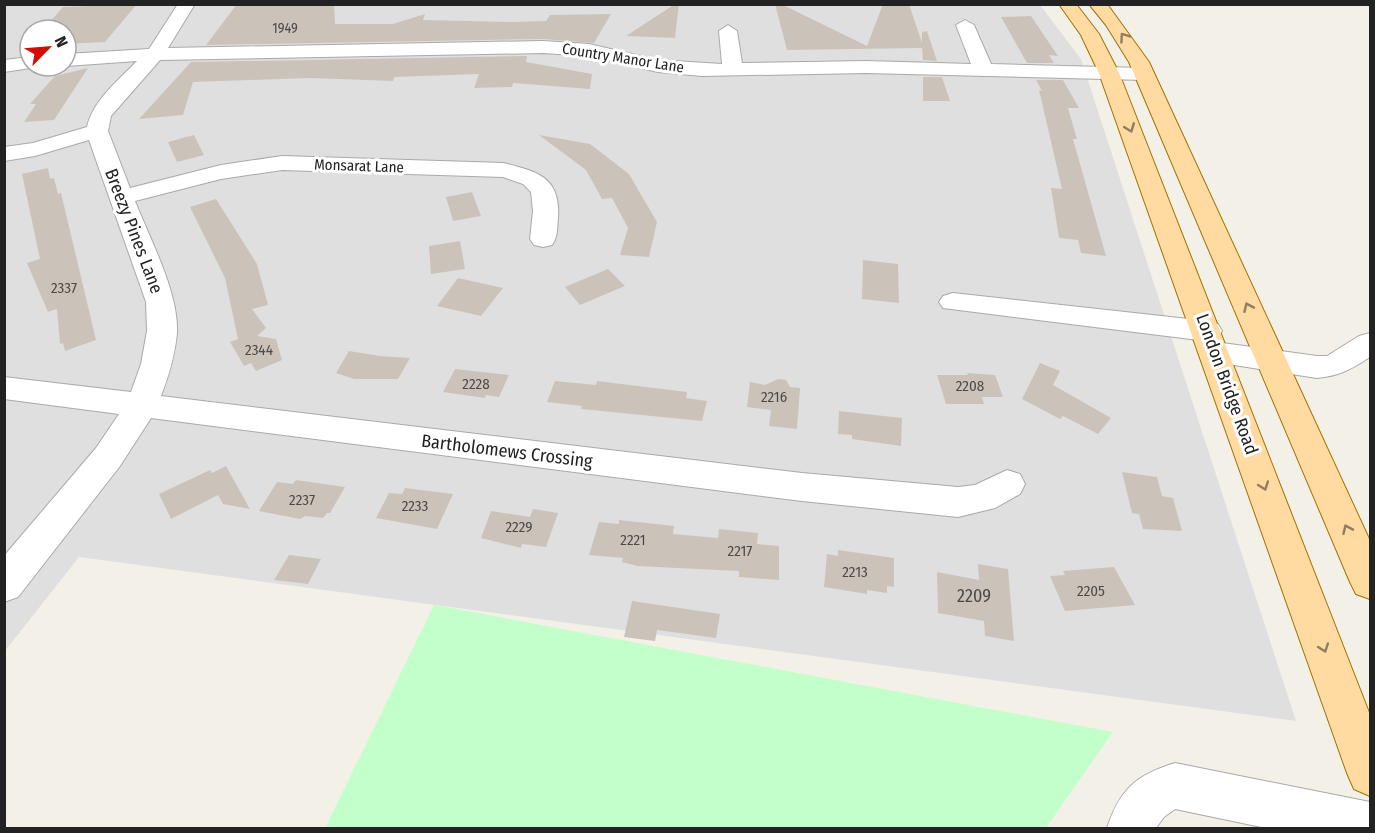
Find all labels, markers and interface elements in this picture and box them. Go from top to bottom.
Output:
north arrow [18,18,78,78]
house number: 1949 [272,20,298,37]
one-way arrow [1120,32,1131,43]
text: N [51,34,72,50]
street label: Country Manor Lane [561,39,685,77]
one-way arrow [1123,122,1136,132]
street label: Monsarat Lane [314,155,404,177]
street label: Breezy Pines Lane [100,165,168,297]
house number: 2337 [51,279,77,297]
one-way arrow [1243,302,1255,313]
street label: London Bridge Road [1191,311,1263,457]
house number: 2344 [245,341,273,359]
house number: 2228 [462,375,490,393]
house number: 2208 [956,377,984,395]
house number: 2216 [761,388,787,406]
street label: Bartholomews Crossing [420,430,594,472]
one-way arrow [1257,480,1270,491]
house number: 2237 [289,491,315,509]
house number: 2233 [402,497,429,515]
house number: 2229 [505,518,533,536]
one-way arrow [1342,524,1354,535]
house number: 2221 [620,531,646,549]
house number: 2217 [728,542,752,560]
house number: 2213 [842,563,868,581]
house number: 2205 [1077,582,1105,600]
house number: 2209 [957,585,991,607]
one-way arrow [1317,642,1330,653]

